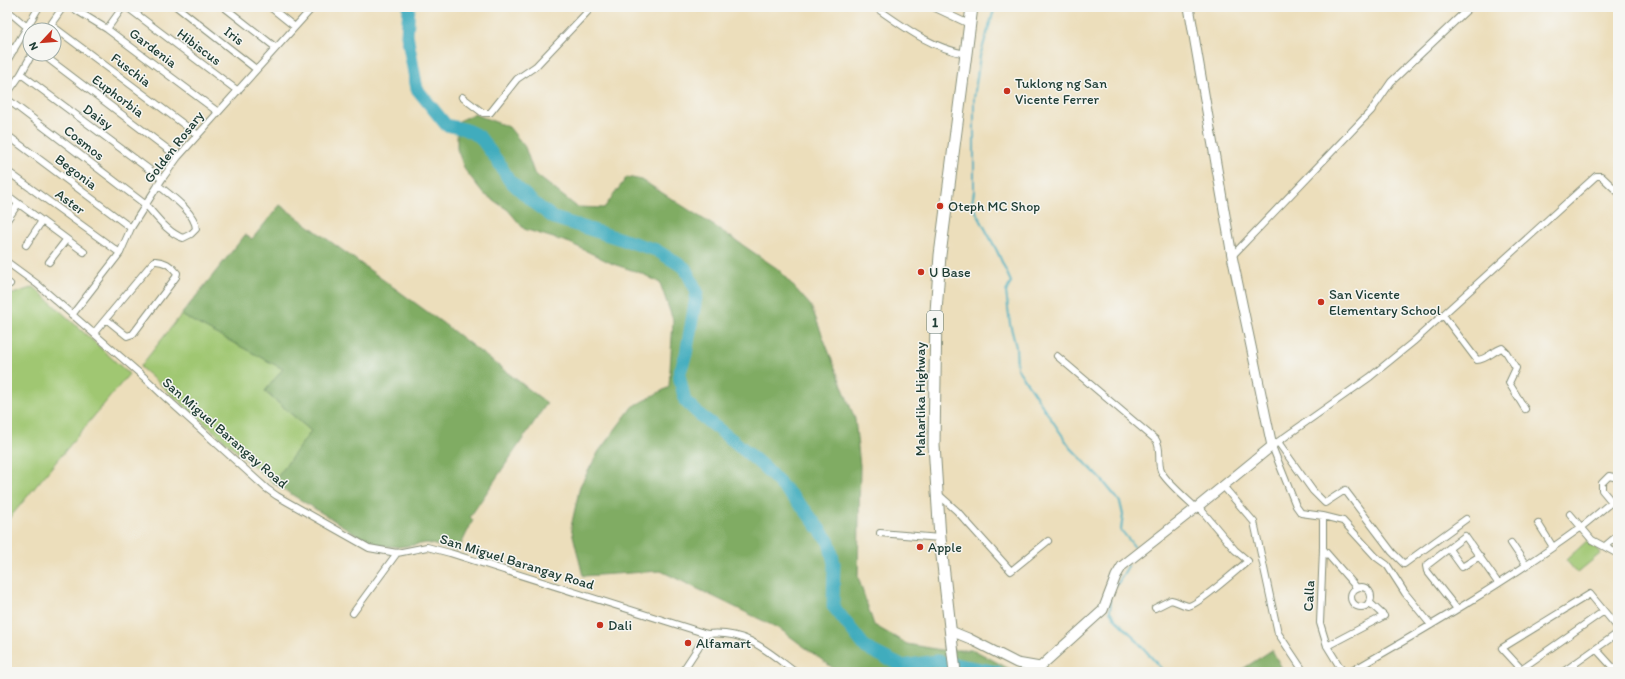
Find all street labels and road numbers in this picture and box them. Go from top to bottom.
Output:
street label: Iris [221,23,247,49]
street label: Gardenia [126,25,181,72]
street label: Hibiscus [174,25,224,69]
street label: Fuschia [108,49,155,91]
street label: Euphorbia [89,71,148,121]
street label: Daisy [80,100,117,134]
street label: Golden Rosary [141,107,208,187]
street label: Cosmos [60,122,108,164]
street label: Begonia [52,151,101,194]
street label: Aster [52,186,89,219]
road number: 1 [927,311,943,333]
street label: Maharlika Highway [912,341,929,456]
street label: San Miguel Barangay Road [159,374,291,492]
street label: San Miguel Barangay Road [438,530,597,594]
street label: Calla [1300,580,1318,612]

